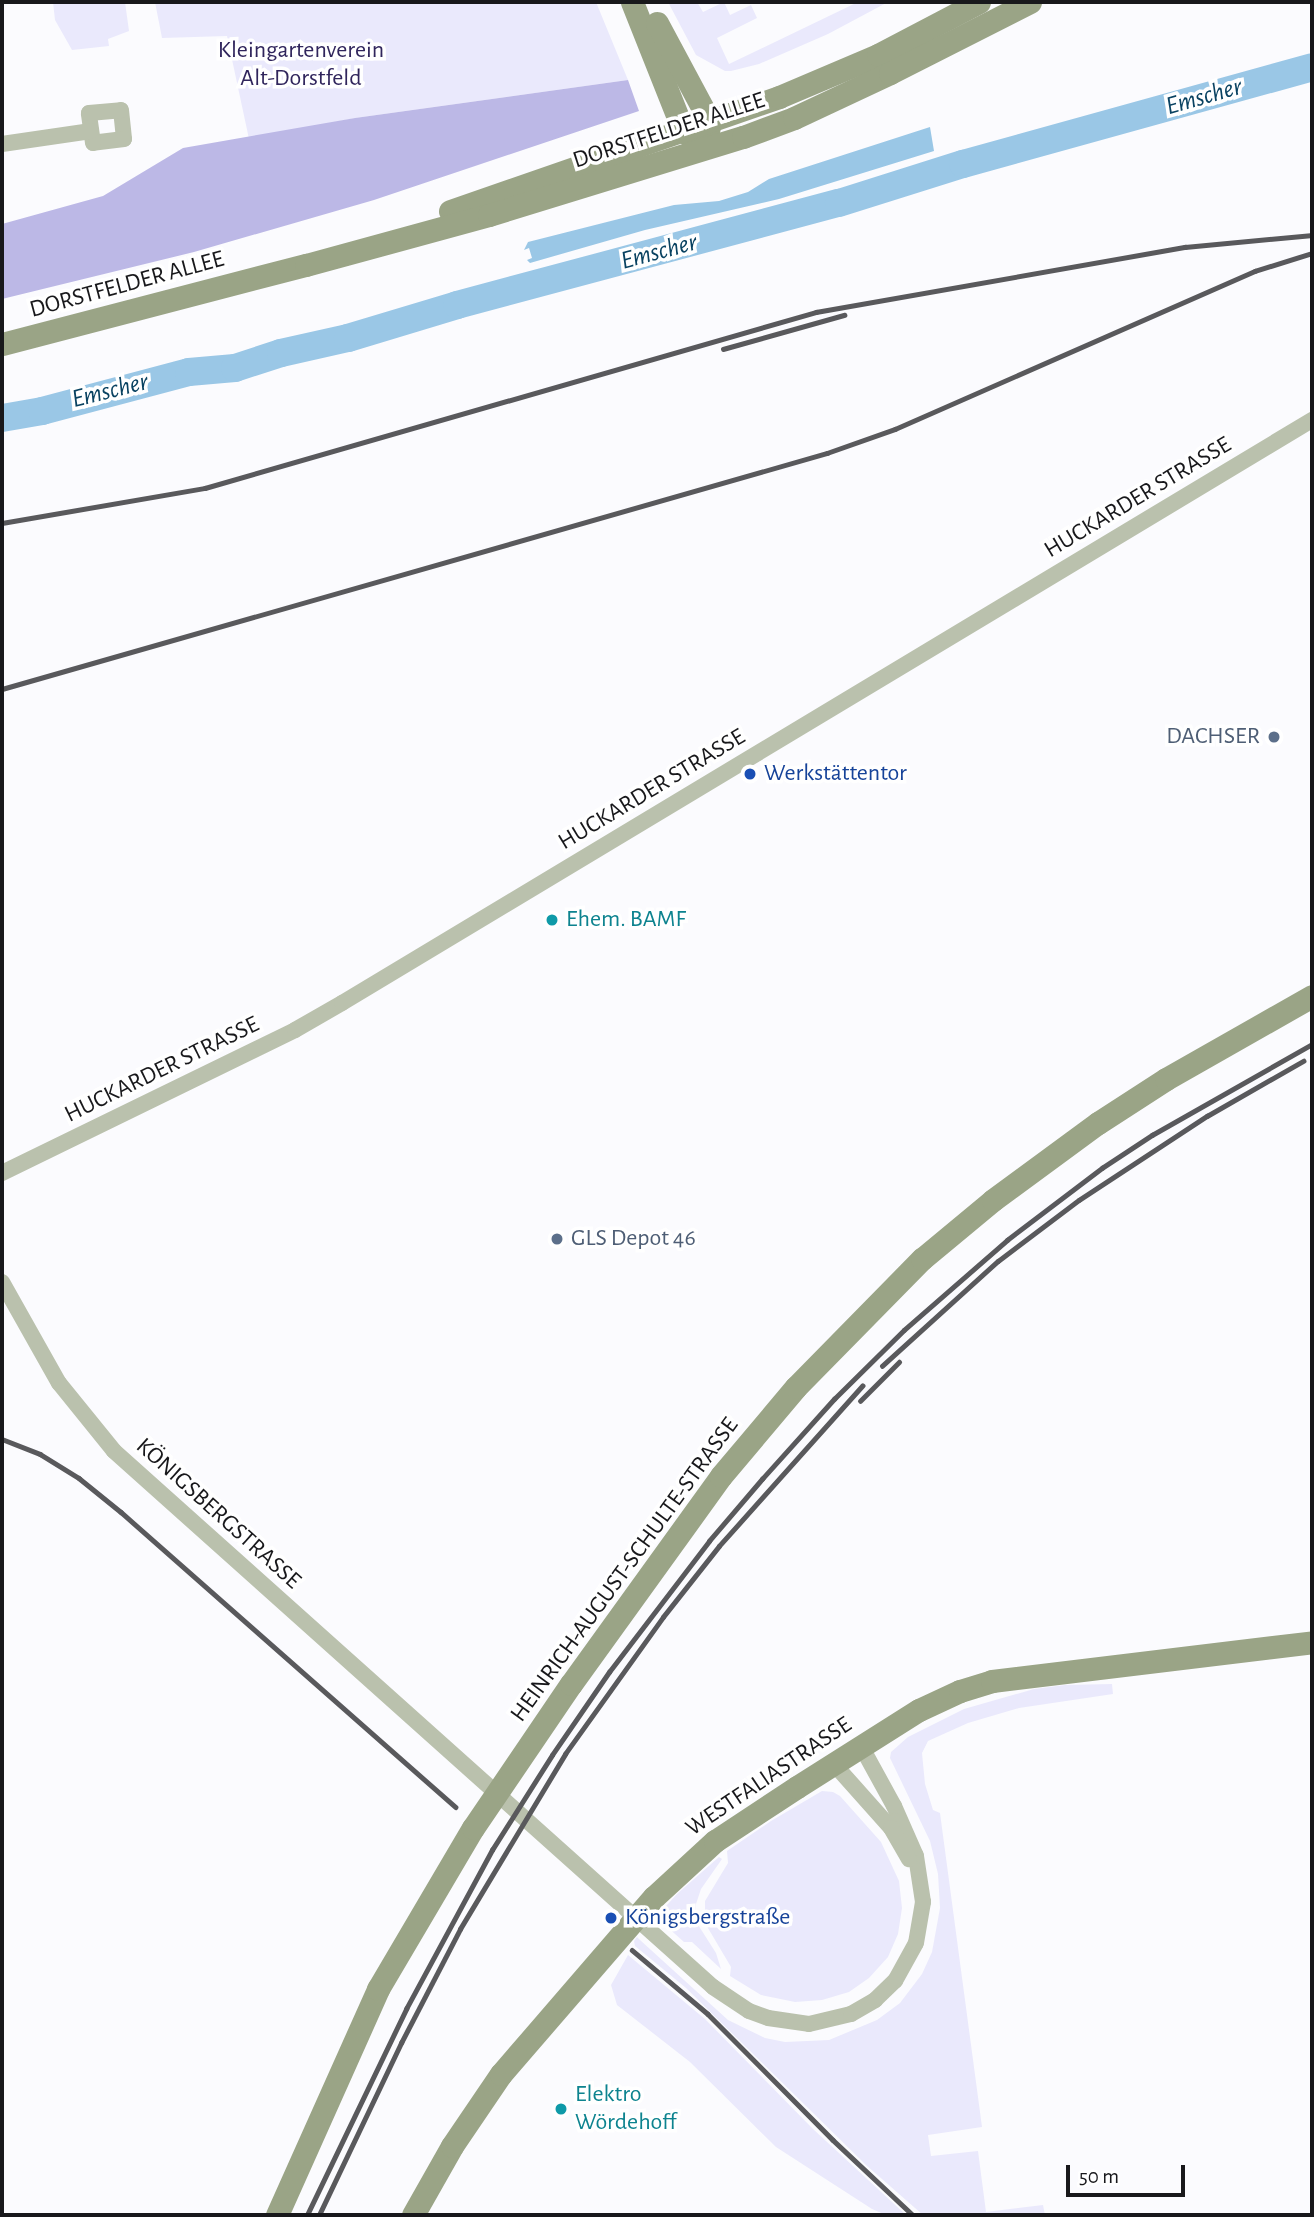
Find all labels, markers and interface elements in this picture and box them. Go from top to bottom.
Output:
park label: Kleingartenverein Alt-Dorstfeld [218,37,384,93]
water label: Emscher [1162,71,1246,123]
street label: DORSTFELDER ALLEE [569,86,769,176]
water label: Emscher [617,227,701,277]
street label: DORSTFELDER ALLEE [27,245,227,325]
water label: Emscher [68,366,152,416]
street label: HUCKARDER STRASSE [1039,431,1237,565]
street label: HUCKARDER STRASSE [553,723,751,857]
place label: DACHSER [1166,723,1260,751]
marker: DACHSER [1266,729,1282,745]
place label: Werkstättentor [764,760,907,788]
marker: Werkstättentor [742,766,758,782]
place label: Ehem. BAMF [566,906,686,934]
marker: Ehem. BAMF [544,912,560,928]
street label: HUCKARDER STRASSE [60,1010,264,1130]
place label: GLS Depot 46 [571,1225,696,1253]
marker: GLS Depot 46 [549,1231,565,1247]
street label: HEINRICH-AUGUST-SCHULTE-STRASSE [505,1412,745,1728]
street label: KÖNIGSBERGSTRASSE [130,1432,306,1596]
street label: WESTFALIASTRASSE [681,1711,857,1843]
place label: Königsbergstraße [625,1904,790,1932]
marker: Königsbergstraße [603,1910,619,1926]
place label: Elektro Wördehoff [575,2081,676,2137]
marker: Elektro Wördehoff [553,2101,569,2117]
scale bar [1069,2150,1188,2194]
text: 50 m [1079,2166,1119,2187]

